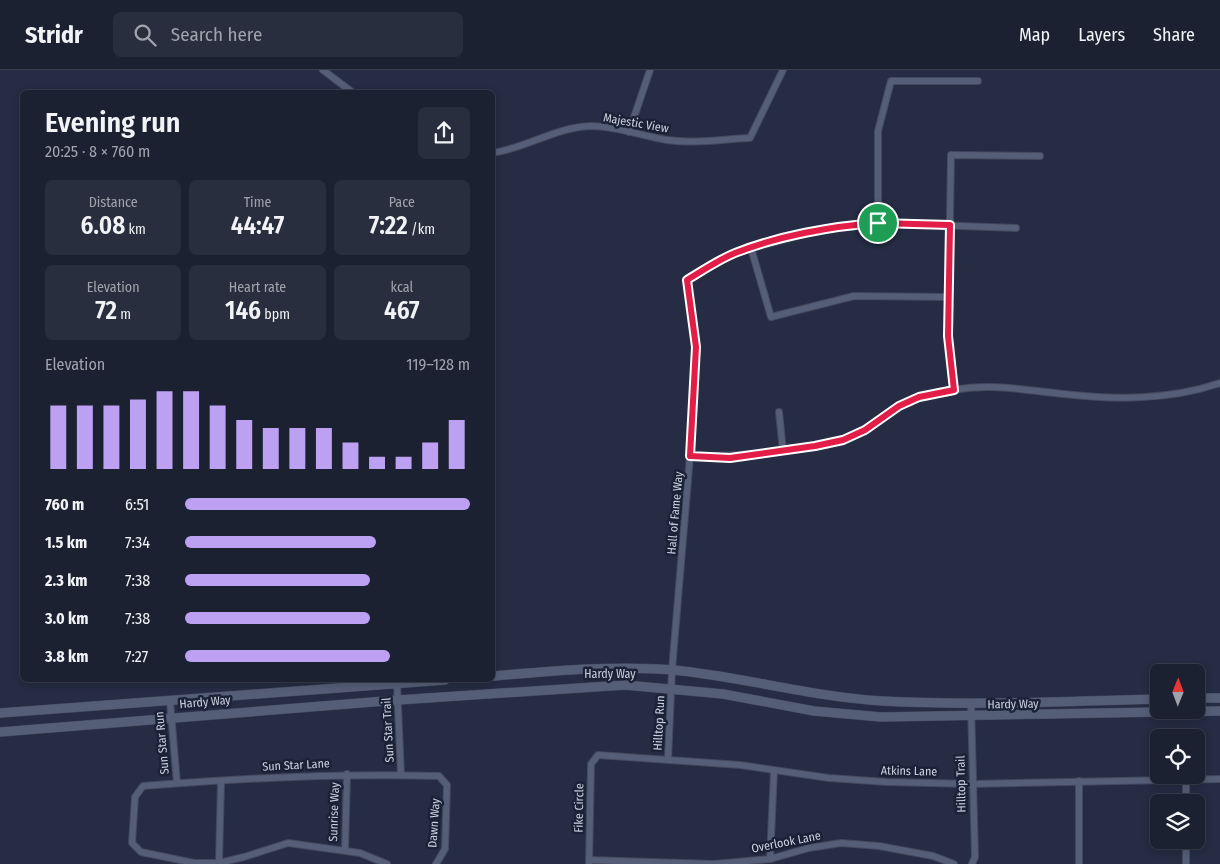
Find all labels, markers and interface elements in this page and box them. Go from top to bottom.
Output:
search box [113,12,463,57]
text: Stridr [25,21,83,49]
icon: search [131,21,159,49]
text: Search here [171,23,262,46]
text: Map [1019,24,1050,46]
text: Layers [1078,24,1125,46]
text: Share [1153,24,1195,46]
text: Evening run [45,106,180,139]
button: share [418,107,470,159]
street label: Majestic View [602,110,670,136]
text: 20:25 · 8 × 760 m [45,142,150,161]
text: Distance [89,194,138,211]
text: Time [244,194,271,211]
text: Pace [389,194,415,211]
pin [857,202,899,244]
icon: arrive [864,209,892,237]
text: 6.08 [80,211,125,241]
text: 44:47 [231,211,284,241]
text: 7:22 [369,211,408,241]
text: km [125,221,146,238]
text: /km [408,221,435,238]
text: Elevation [87,279,140,296]
text: Heart rate [229,279,286,296]
text: kcal [390,279,413,296]
text: 72 [95,296,117,326]
text: 146 [225,296,261,326]
text: 467 [384,296,420,326]
text: m [117,306,131,323]
text: bpm [261,306,290,323]
text: Elevation [45,355,105,374]
text: 119–128 m [406,355,470,374]
street label: Hall of Fame Way [664,470,686,555]
text: 760 m [45,495,84,514]
text: 6:51 [125,495,149,514]
text: 1.5 km [45,533,87,552]
text: 7:34 [125,533,150,552]
text: 2.3 km [45,571,88,590]
text: 7:38 [125,571,150,590]
text: 3.0 km [45,609,88,628]
text: 7:38 [125,609,150,628]
text: 3.8 km [45,647,88,666]
text: 7:27 [125,647,148,666]
north arrow [1150,664,1205,719]
map controls [1150,664,1205,849]
street label: Hardy Way [584,667,636,681]
street label: Hardy Way [179,693,232,711]
street label: Hilltop Run [651,695,667,751]
street label: Sun Star Trail [379,697,397,763]
street label: Hardy Way [987,697,1039,711]
street label: Sun Star Run [152,711,172,775]
button: locate [1150,729,1205,784]
street label: Hilltop Trail [954,755,968,813]
street label: Sun Star Lane [262,756,330,774]
street label: Atkins Lane [881,764,937,778]
street label: Sunrise Way [326,781,342,842]
street label: Fike Circle [572,783,586,833]
button: layers [1150,794,1205,849]
street label: Dawn Way [425,797,443,848]
street label: Overlook Lane [750,828,822,856]

